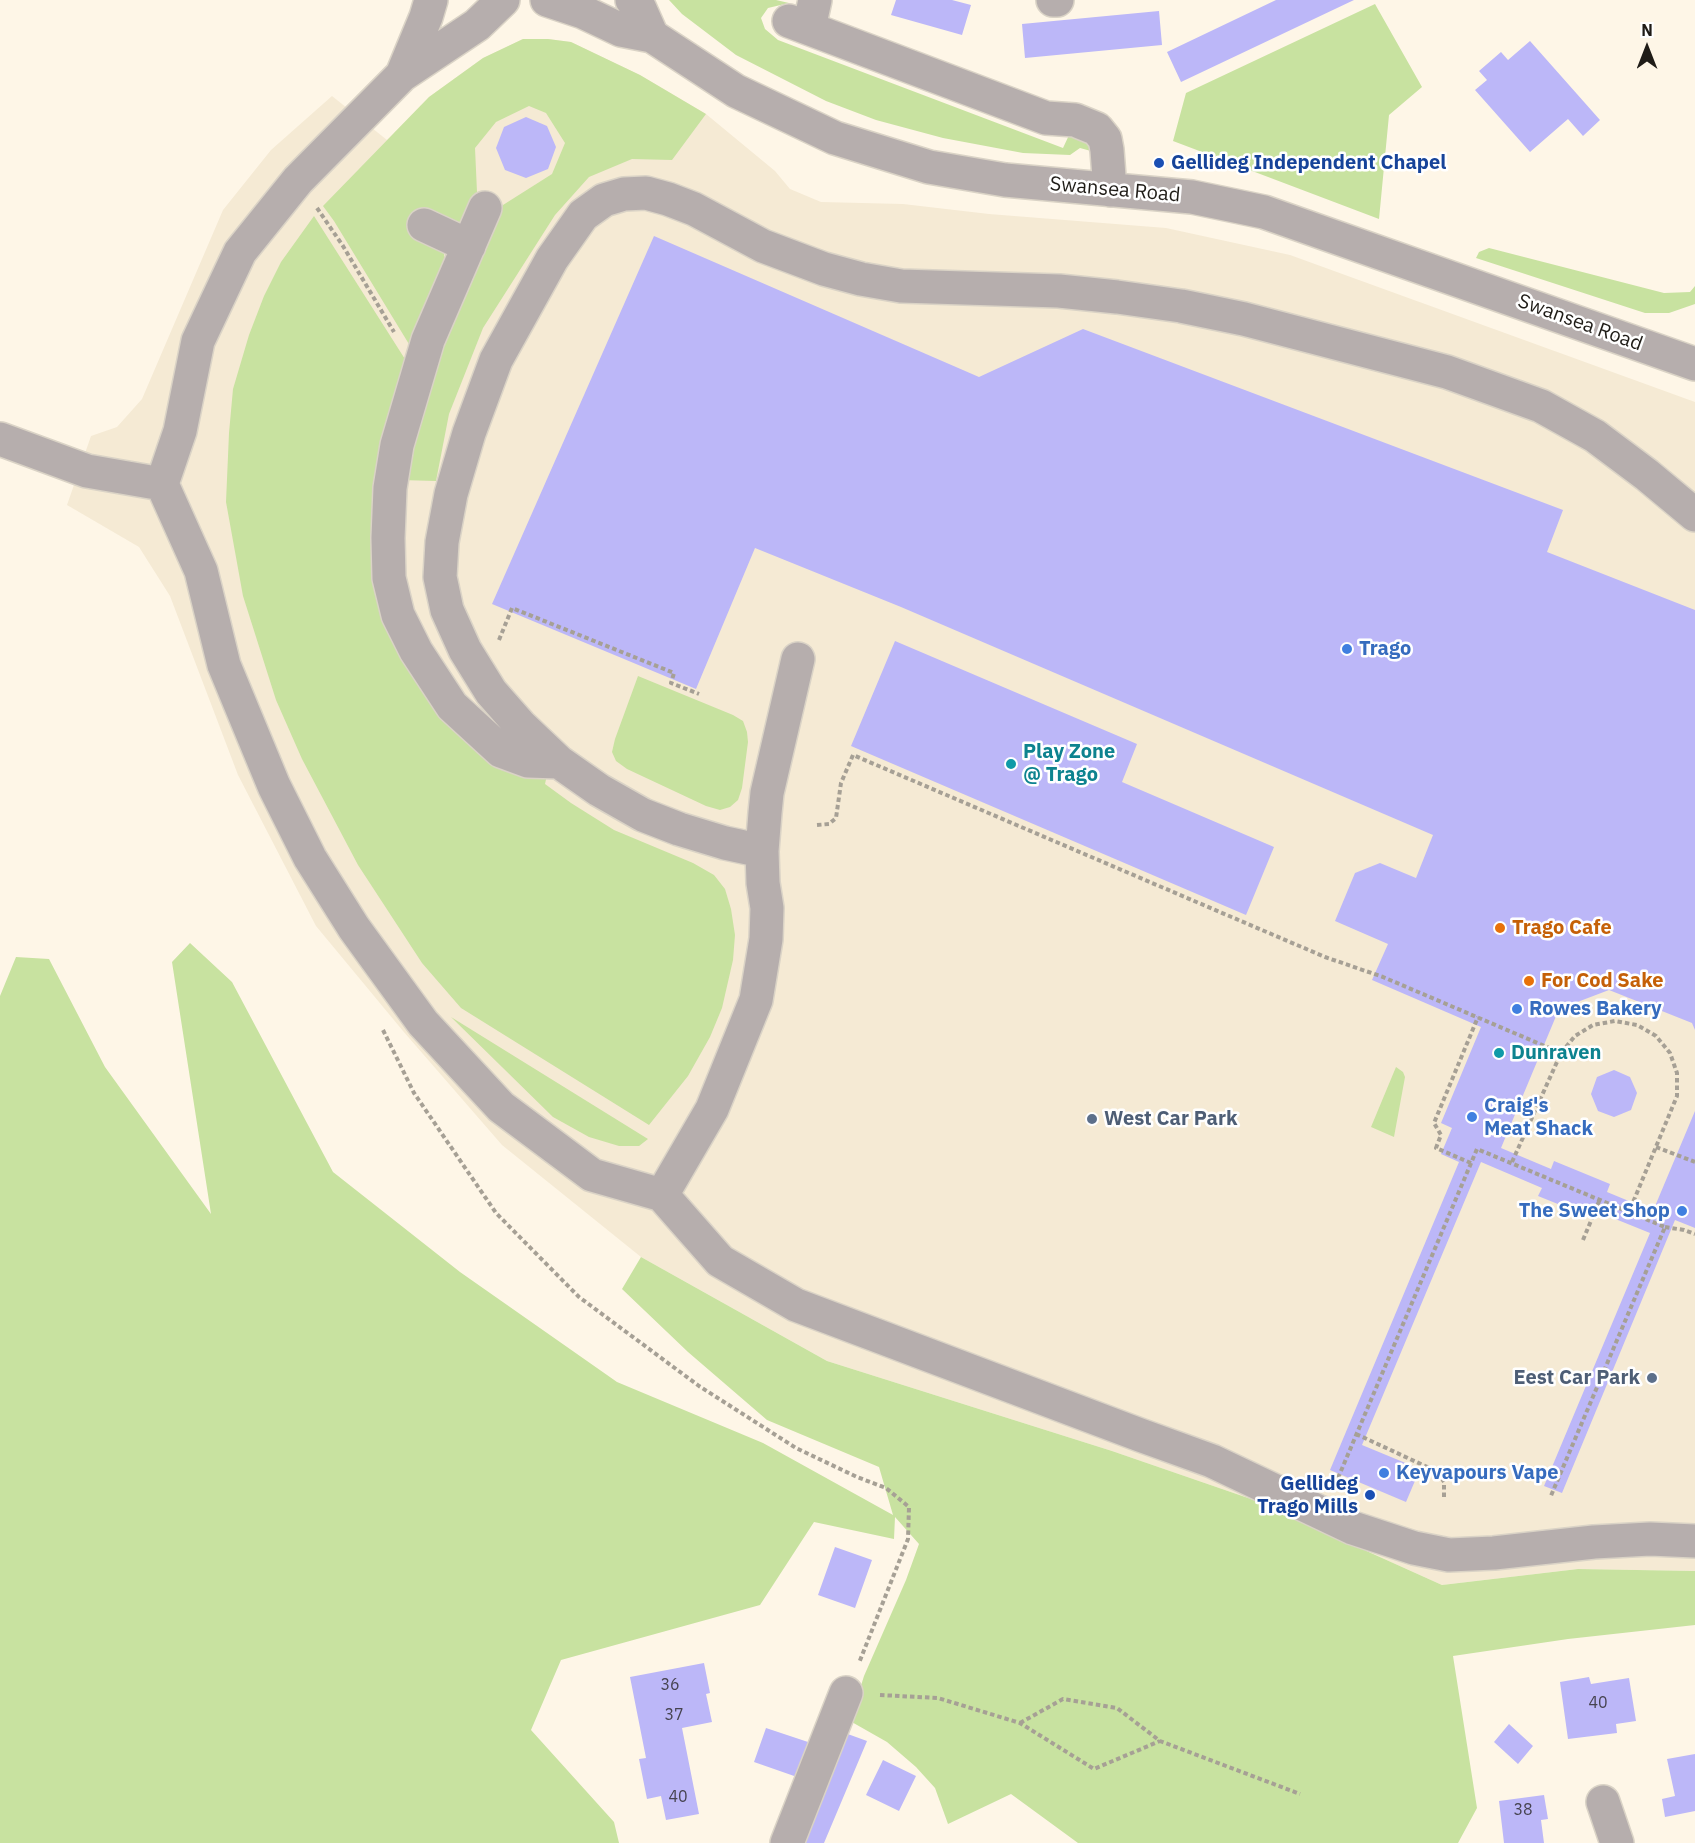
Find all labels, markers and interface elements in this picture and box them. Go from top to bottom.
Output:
north arrow [1617,18,1677,78]
text: N [1641,20,1653,40]
place label: Gellideg Independent Chapel [1171,151,1446,175]
marker: Gellideg Independent Chapel [1152,156,1166,170]
street label: Swansea Road [1049,172,1181,208]
street label: Swansea Road [1514,289,1646,357]
place label: Trago [1359,637,1411,661]
marker: Trago [1340,642,1354,656]
place label: Play Zone @ Trago [1023,740,1115,787]
marker: Play Zone @ Trago [1004,757,1018,771]
place label: Trago Cafe [1512,916,1612,940]
marker: Trago Cafe [1493,921,1507,935]
place label: For Cod Sake [1541,969,1663,993]
marker: For Cod Sake [1522,974,1536,988]
place label: Rowes Bakery [1529,997,1662,1021]
marker: Rowes Bakery [1510,1002,1524,1016]
place label: Dunraven [1511,1041,1602,1065]
marker: Dunraven [1492,1046,1506,1060]
place label: Craig's Meat Shack [1484,1094,1593,1141]
place label: West Car Park [1104,1107,1238,1131]
marker: Craig's Meat Shack [1465,1110,1479,1124]
marker: West Car Park [1085,1112,1099,1126]
place label: The Sweet Shop [1519,1199,1670,1223]
marker: The Sweet Shop [1675,1204,1689,1218]
place label: Eest Car Park [1514,1366,1640,1390]
marker: Eest Car Park [1645,1371,1659,1385]
place label: Keyvapours Vape [1396,1461,1558,1485]
marker: Keyvapours Vape [1377,1466,1391,1480]
place label: Gellideg Trago Mills [1257,1472,1358,1519]
marker: Gellideg Trago Mills [1363,1488,1377,1502]
house number: 36 [660,1675,680,1695]
house number: 40 [1588,1693,1608,1713]
house number: 37 [664,1705,684,1725]
house number: 40 [668,1787,688,1807]
house number: 38 [1513,1800,1533,1820]

